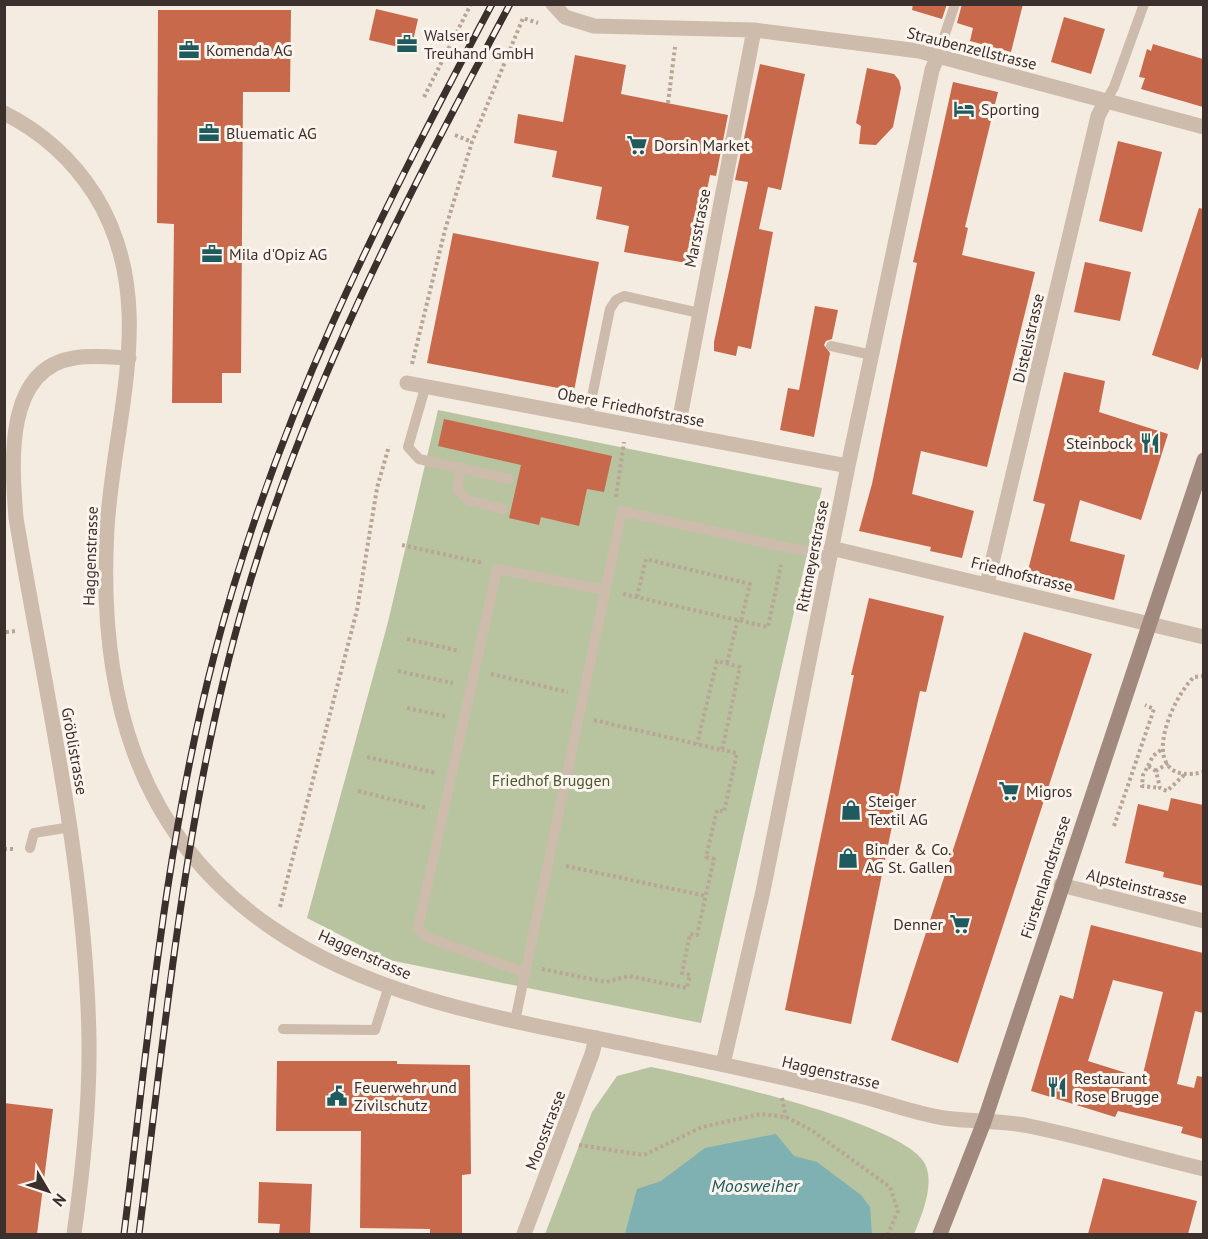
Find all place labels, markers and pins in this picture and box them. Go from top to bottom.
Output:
place label: Walser Treuhand GmbH [424,25,534,63]
office icon: Walser Treuhand GmbH [395,32,419,56]
office icon: Komenda AG [177,38,201,62]
place label: Komenda AG [206,40,293,60]
hotel icon: Sporting [952,97,976,121]
place label: Sporting [981,99,1040,119]
office icon: Bluematic AG [197,121,221,145]
place label: Bluematic AG [226,123,317,143]
supermarket icon: Dorsin Market [625,133,649,157]
place label: Dorsin Market [654,135,750,155]
office icon: Mila d'Opiz AG [200,242,224,266]
place label: Mila d'Opiz AG [229,244,327,264]
restaurant icon: Steinbock [1138,431,1162,455]
place label: Steinbock [1066,433,1133,453]
supermarket icon: Migros [997,779,1021,803]
place label: Migros [1026,781,1073,801]
place label: Steiger Textil AG [868,791,928,829]
shop icon: Steiger Textil AG [839,798,863,822]
place label: Binder & Co. AG St. Gallen [865,839,953,877]
shop icon: Binder & Co. AG St. Gallen [836,846,860,870]
supermarket icon: Denner [948,912,972,936]
place label: Denner [893,914,944,934]
place label: Restaurant Rose Brugge [1074,1068,1159,1106]
restaurant icon: Restaurant Rose Brugge [1045,1075,1069,1099]
place label: Feuerwehr und Zivilschutz [354,1077,457,1115]
public building icon: Feuerwehr und Zivilschutz [325,1084,349,1108]

